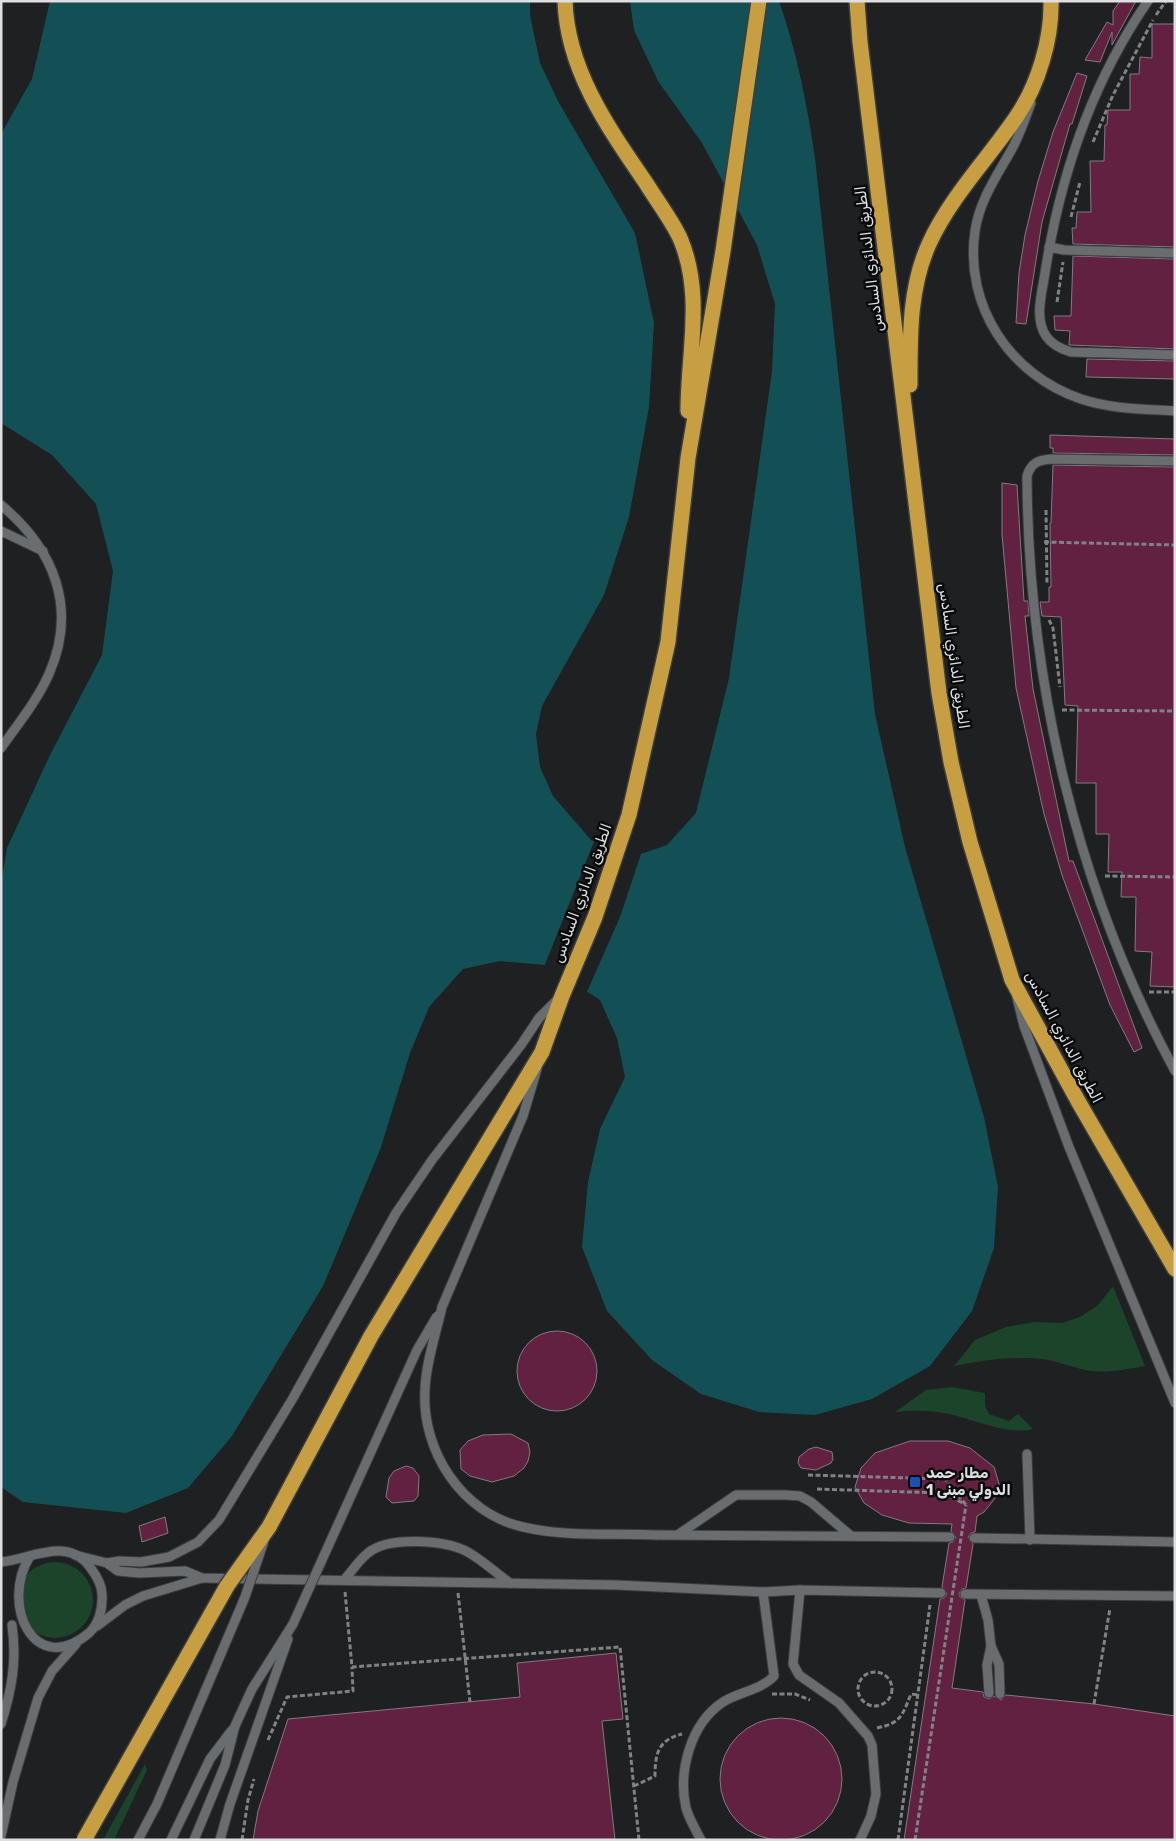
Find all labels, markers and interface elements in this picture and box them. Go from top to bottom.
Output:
street label: الطريق الدائري السادس [851,185,888,333]
street label: الطريق الدائري السادس [934,582,973,730]
street label: الطريق الدائري السادس [548,821,617,966]
street label: الطريق الدائري السادس [1021,968,1106,1107]
place label: مطار حمد الدولي مبنى 1 [926,1464,1011,1502]
marker: مطار حمد الدولي مبنى 1 [908,1475,922,1489]

